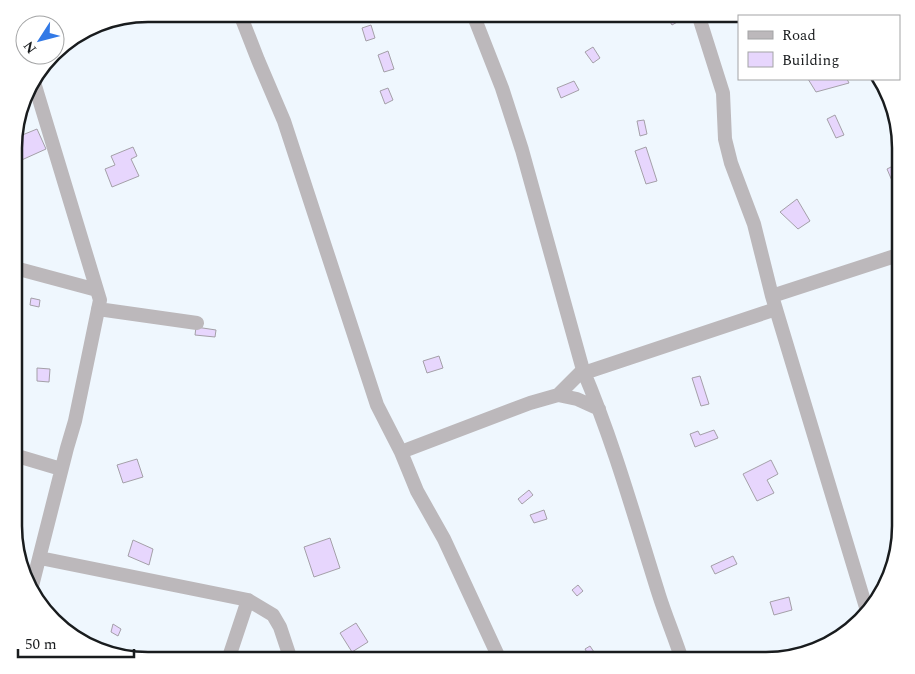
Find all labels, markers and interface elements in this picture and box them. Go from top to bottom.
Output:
north arrow [15,15,65,65]
legend [738,15,900,80]
text: Road [782,24,816,47]
text: N [18,37,42,58]
text: Building [782,49,839,72]
scale bar [18,626,134,658]
text: 50 m [25,633,57,656]

